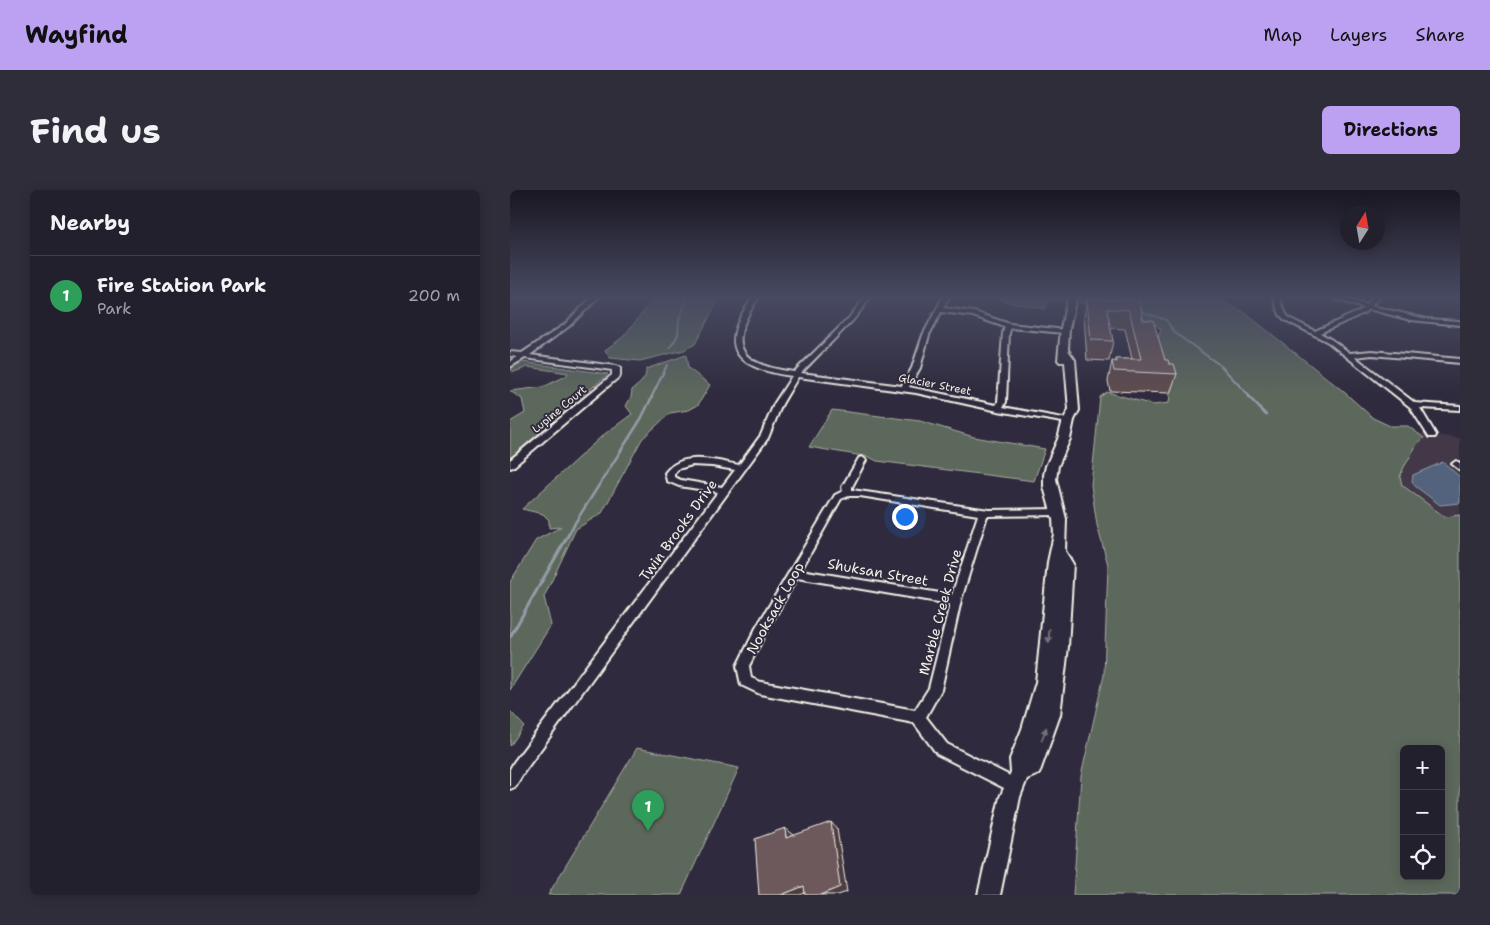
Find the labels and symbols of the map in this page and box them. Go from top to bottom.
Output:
north arrow [1340,205,1385,250]
street label: Glacier Street [897,370,973,399]
street label: Lupine Court [529,382,590,437]
street label: Twin Brooks Drive [635,476,721,584]
your location [892,504,918,530]
street label: Marble Creek Drive [915,547,966,677]
street label: Shuksan Street [826,554,930,590]
street label: Nooksack Loop [742,559,808,657]
one-way arrow [1045,628,1053,644]
one-way arrow [1041,726,1049,741]
pin: 1 [632,790,664,831]

